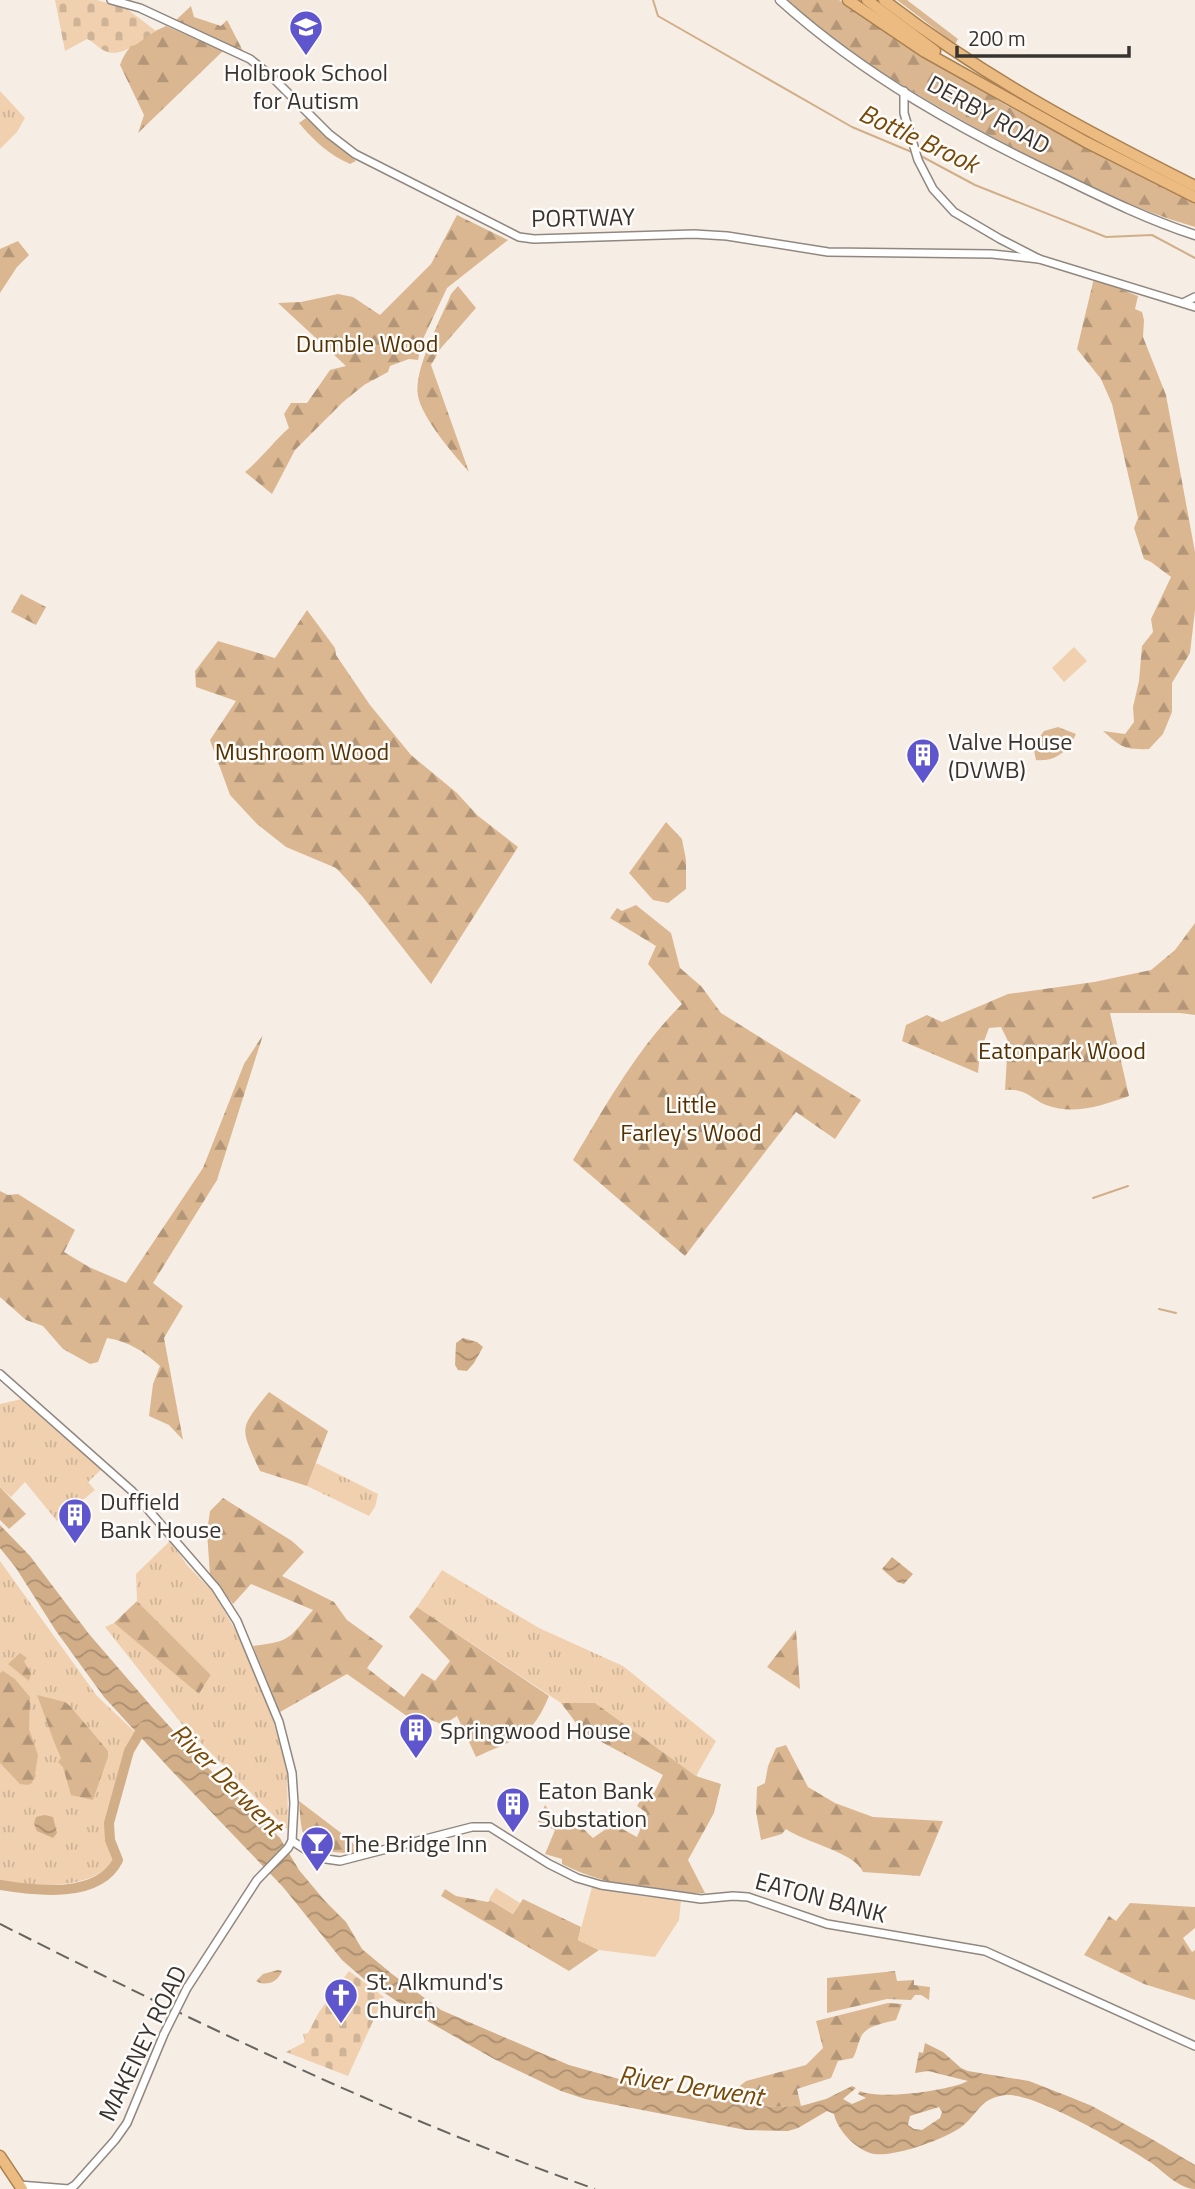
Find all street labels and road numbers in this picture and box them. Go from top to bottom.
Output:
street label: DERBY ROAD [921,65,1057,163]
street label: PORTWAY [531,198,635,236]
street label: EATON BANK [751,1862,891,1932]
street label: MAKENEY ROAD [89,1959,195,2127]

